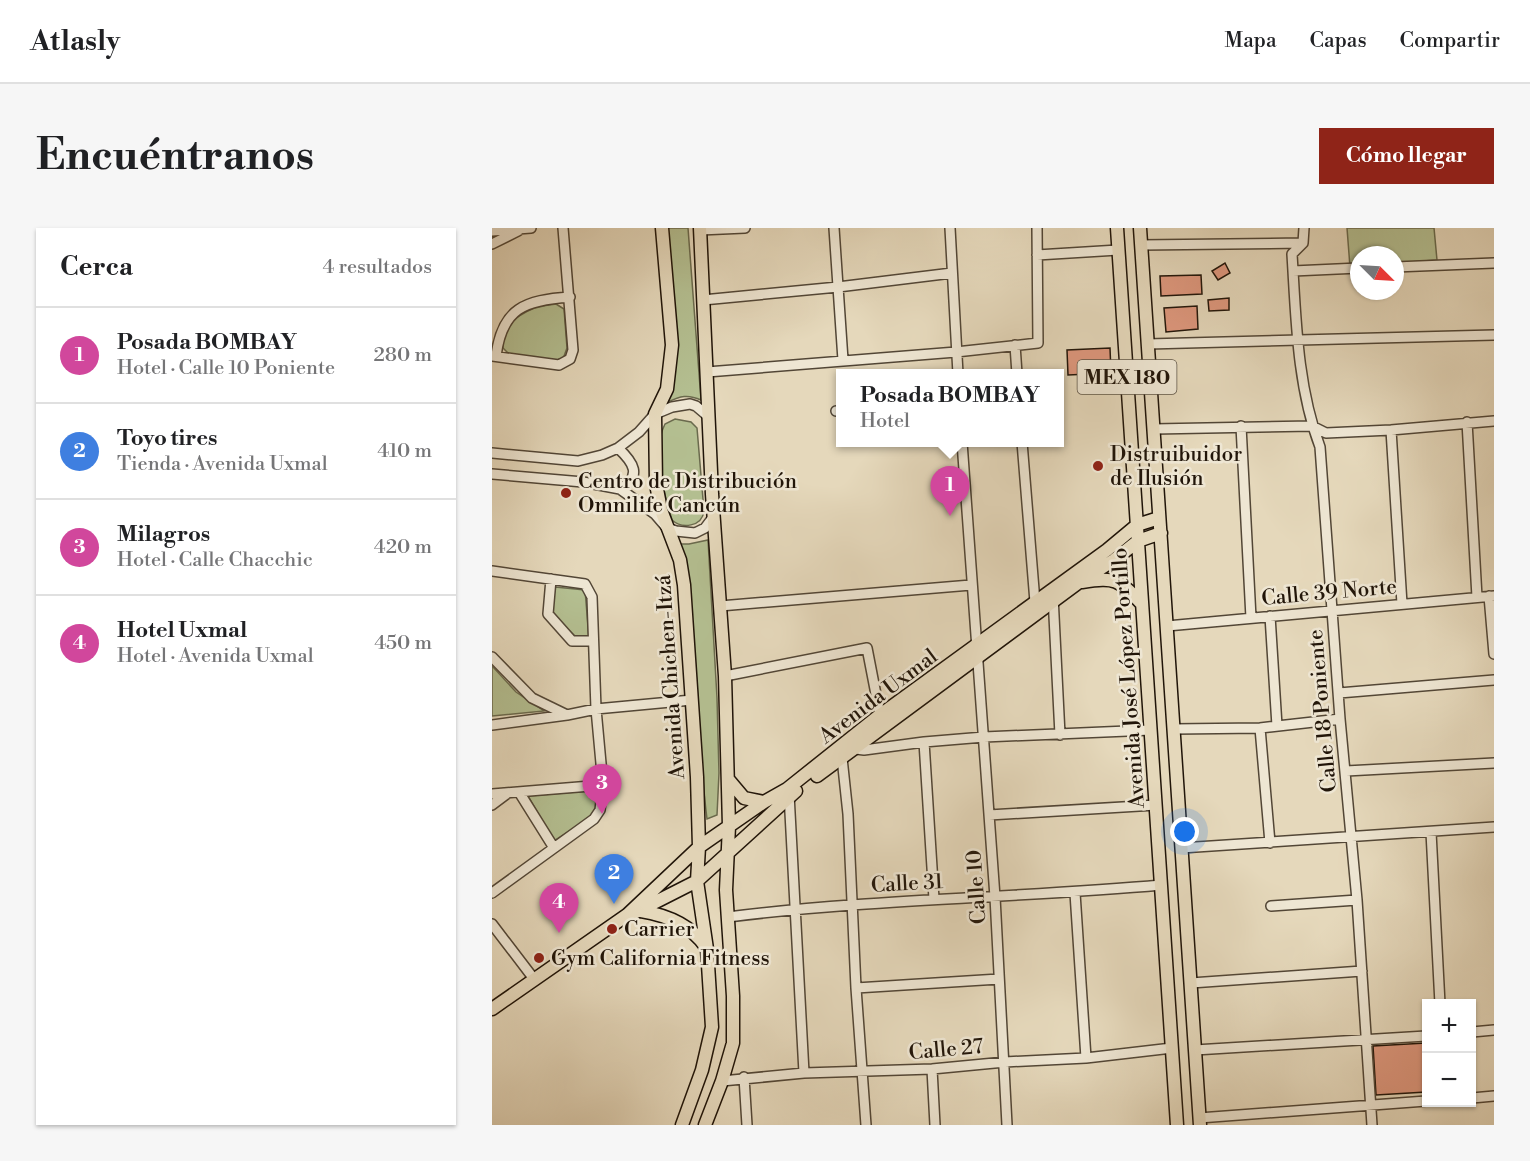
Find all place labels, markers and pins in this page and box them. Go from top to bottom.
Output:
place label: Distruibuidor de Ilusión [1110,442,1242,492]
marker: Distruibuidor de Ilusión [1091,459,1105,473]
pin: 1 [930,466,970,516]
place label: Centro de Distribución Omnilife Cancún [578,469,798,519]
marker: Centro de Distribución Omnilife Cancún [559,486,573,500]
pin: 3 [582,764,622,814]
pin: 2 [594,854,634,904]
pin: 4 [540,884,578,933]
place label: Carrier [624,917,695,943]
marker: Carrier [605,922,619,936]
place label: Gym California Fitness [551,946,770,972]
marker: Gym California Fitness [532,951,546,965]

